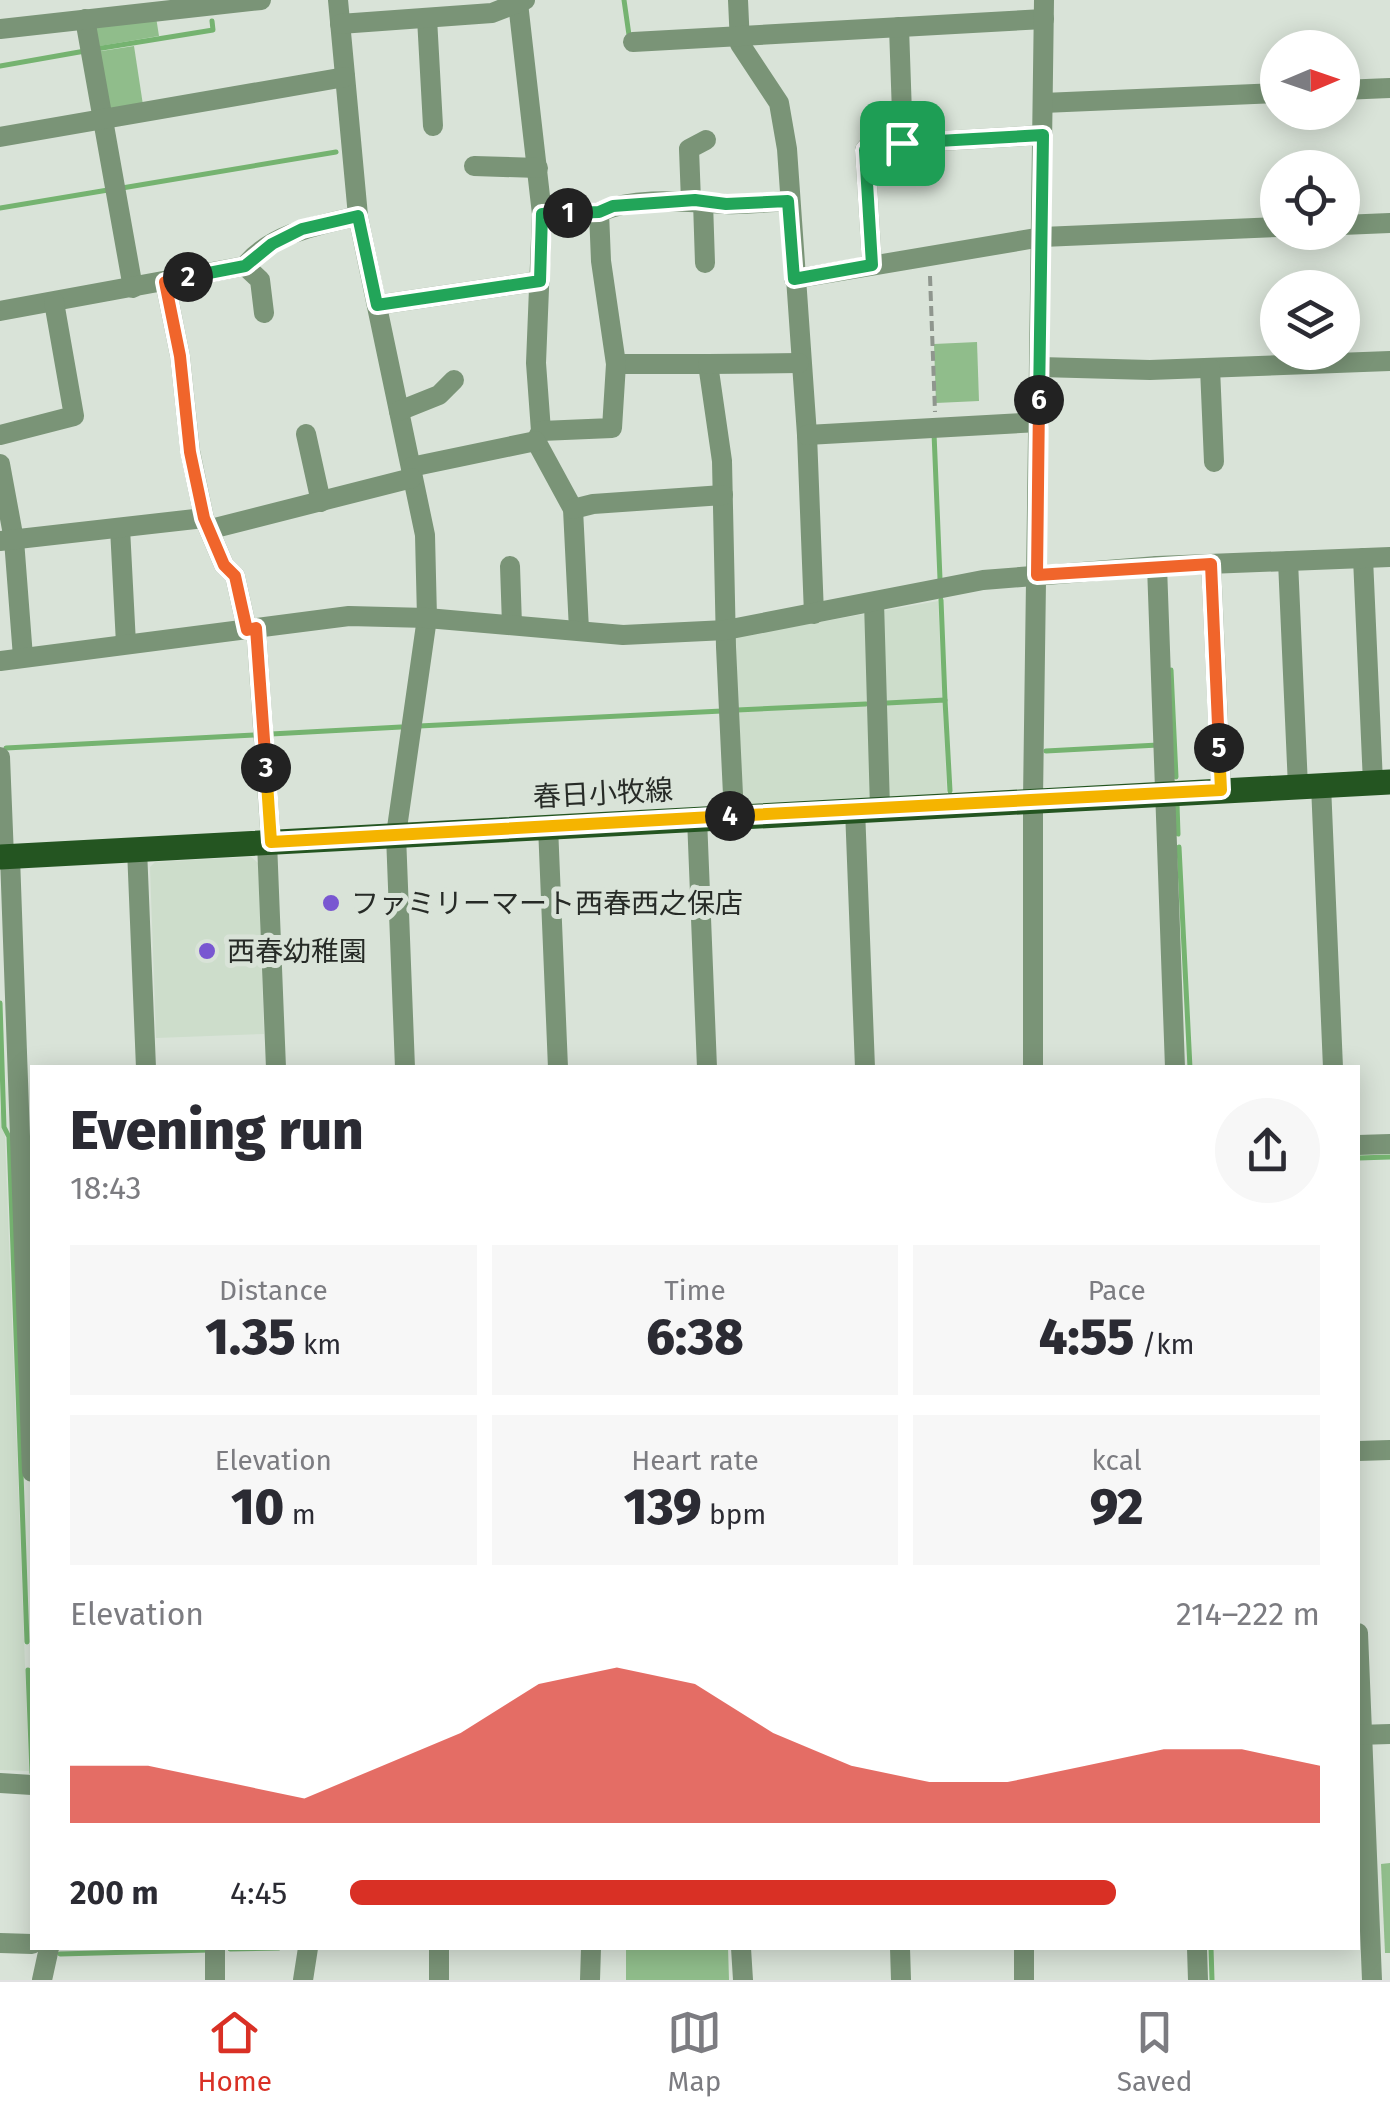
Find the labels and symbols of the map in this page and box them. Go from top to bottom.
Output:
north arrow [1260,30,1360,130]
pin [860,101,945,186]
pin: 1 [543,188,593,238]
pin: 2 [163,252,213,302]
pin: 6 [1014,375,1064,425]
pin: 5 [1194,723,1244,773]
pin: 3 [241,743,291,793]
street label: 春日小牧線 [532,773,674,814]
pin: 4 [705,791,755,841]
place label: ファミリーマート西春西之保店 [351,887,743,920]
marker: ファミリーマート西春西之保店 [320,892,342,914]
place label: 西春幼稚園 [227,935,367,968]
marker: 西春幼稚園 [196,940,218,962]

